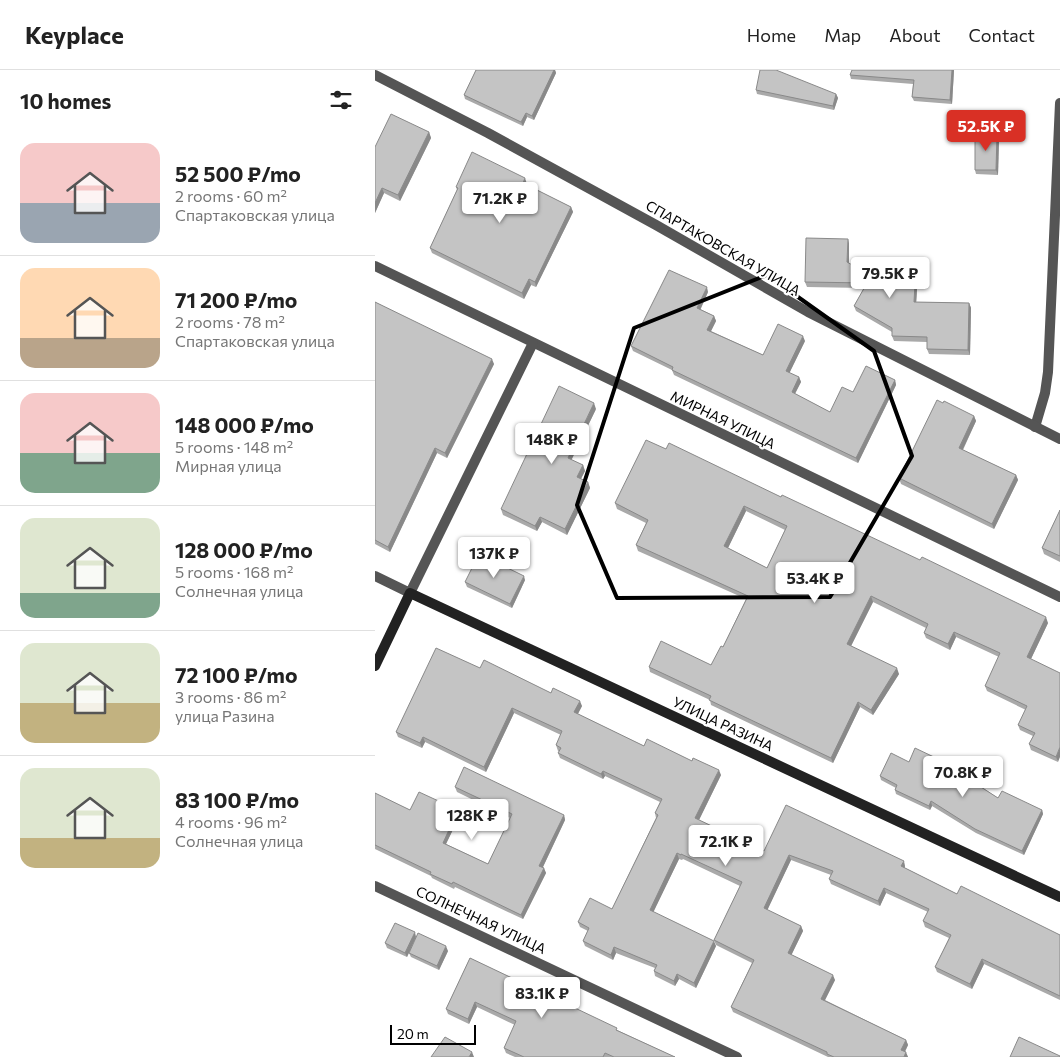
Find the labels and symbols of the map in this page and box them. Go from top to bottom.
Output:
pin: 52.5K ₽ [940,109,1032,152]
pin: 71.2K ₽ [454,182,546,224]
street label: СПАРТАКОВСКАЯ УЛИЦА [643,196,804,299]
pin: 79.5K ₽ [844,256,936,299]
street label: МИРНАЯ УЛИЦА [668,387,779,452]
pin: 148K ₽ [511,422,593,465]
pin: 137K ₽ [453,536,535,579]
pin: 53.4K ₽ [769,562,861,604]
street label: УЛИЦА РАЗИНА [670,693,776,754]
pin: 70.8K ₽ [917,756,1009,798]
pin: 128K ₽ [431,798,513,841]
pin: 72.1K ₽ [680,824,772,867]
street label: СОЛНЕЧНАЯ УЛИЦА [414,882,549,957]
pin: 83.1K ₽ [496,976,588,1019]
scale bar [390,1022,476,1045]

